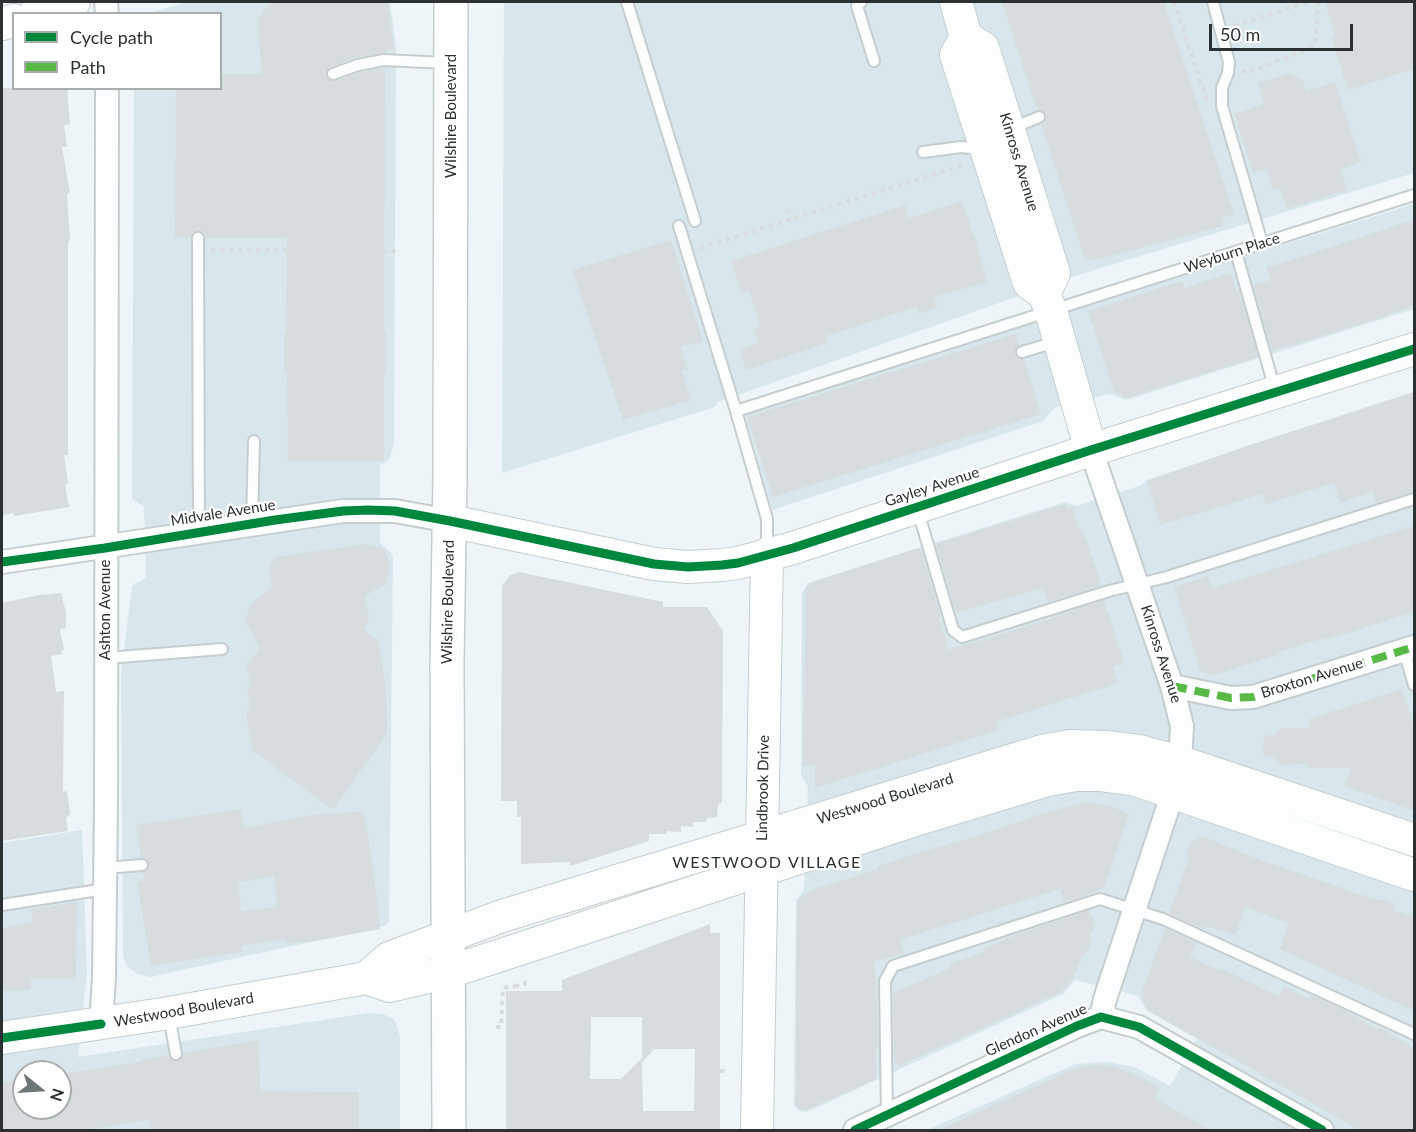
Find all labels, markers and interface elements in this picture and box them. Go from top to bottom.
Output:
legend [12,12,222,90]
scale bar [1212,12,1356,50]
text: 50 m [1220,23,1260,45]
text: Cycle path [70,26,153,48]
street label: Wilshire Boulevard [442,54,460,178]
text: Path [70,56,106,78]
street label: Kinross Avenue [995,111,1043,213]
street label: Weyburn Place [1182,229,1282,277]
street label: Gayley Avenue [882,463,982,511]
street label: Midvale Avenue [169,496,277,530]
street label: Wilshire Boulevard [438,540,458,664]
street label: Ashton Avenue [96,560,114,660]
street label: Kinross Avenue [1137,603,1185,705]
street label: Broxton Avenue [1259,654,1365,702]
street label: Lindbrook Drive [753,735,773,841]
street label: Westwood Boulevard [815,770,955,828]
district label: WESTWOOD VILLAGE [672,853,862,873]
street label: Westwood Boulevard [113,989,255,1031]
street label: Glendon Avenue [982,1000,1090,1060]
north arrow [12,1060,72,1120]
text: N [47,1086,69,1104]

